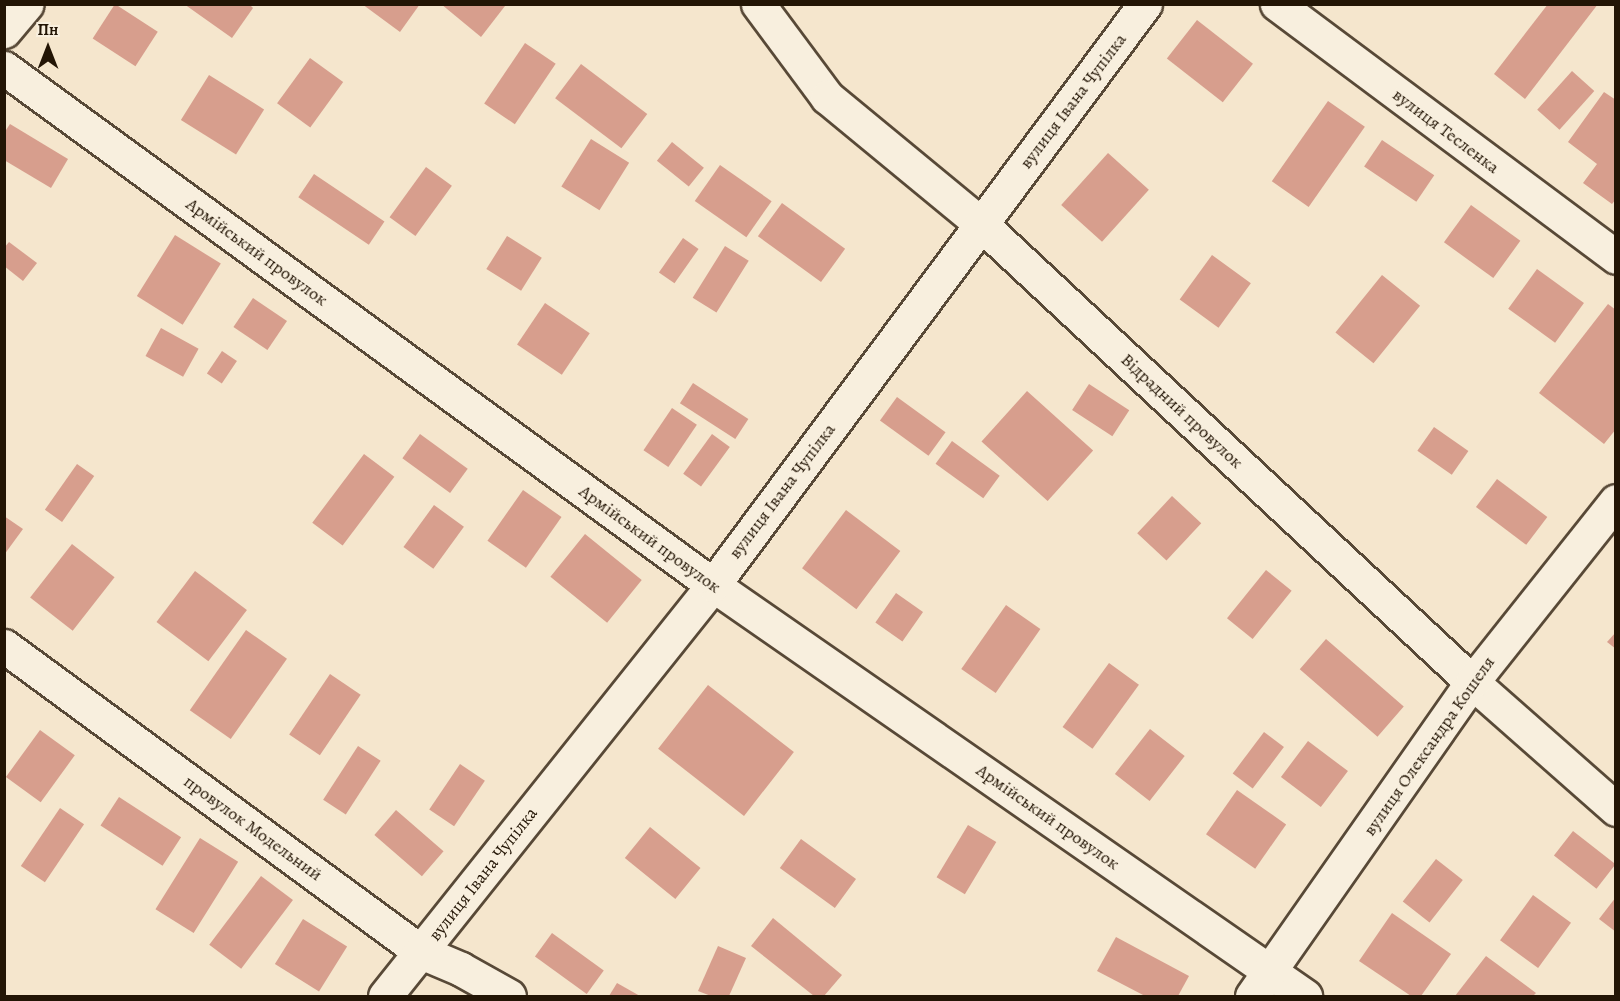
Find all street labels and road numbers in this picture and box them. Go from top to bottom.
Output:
street label: вулиця Івана Чупілка [1015,29,1131,173]
street label: вулиця Тесленка [1388,84,1504,178]
street label: Армійський провулок [182,193,332,311]
street label: Відрадний провулок [1116,349,1248,473]
street label: вулиця Івана Чупілка [724,419,840,563]
street label: Армійський провулок [575,480,725,598]
street label: вулиця Олександра Кошеля [1359,652,1499,840]
street label: Армійський провулок [972,759,1124,875]
street label: провулок Модельний [180,771,326,885]
street label: вулиця Івана Чупілка [424,803,542,945]

